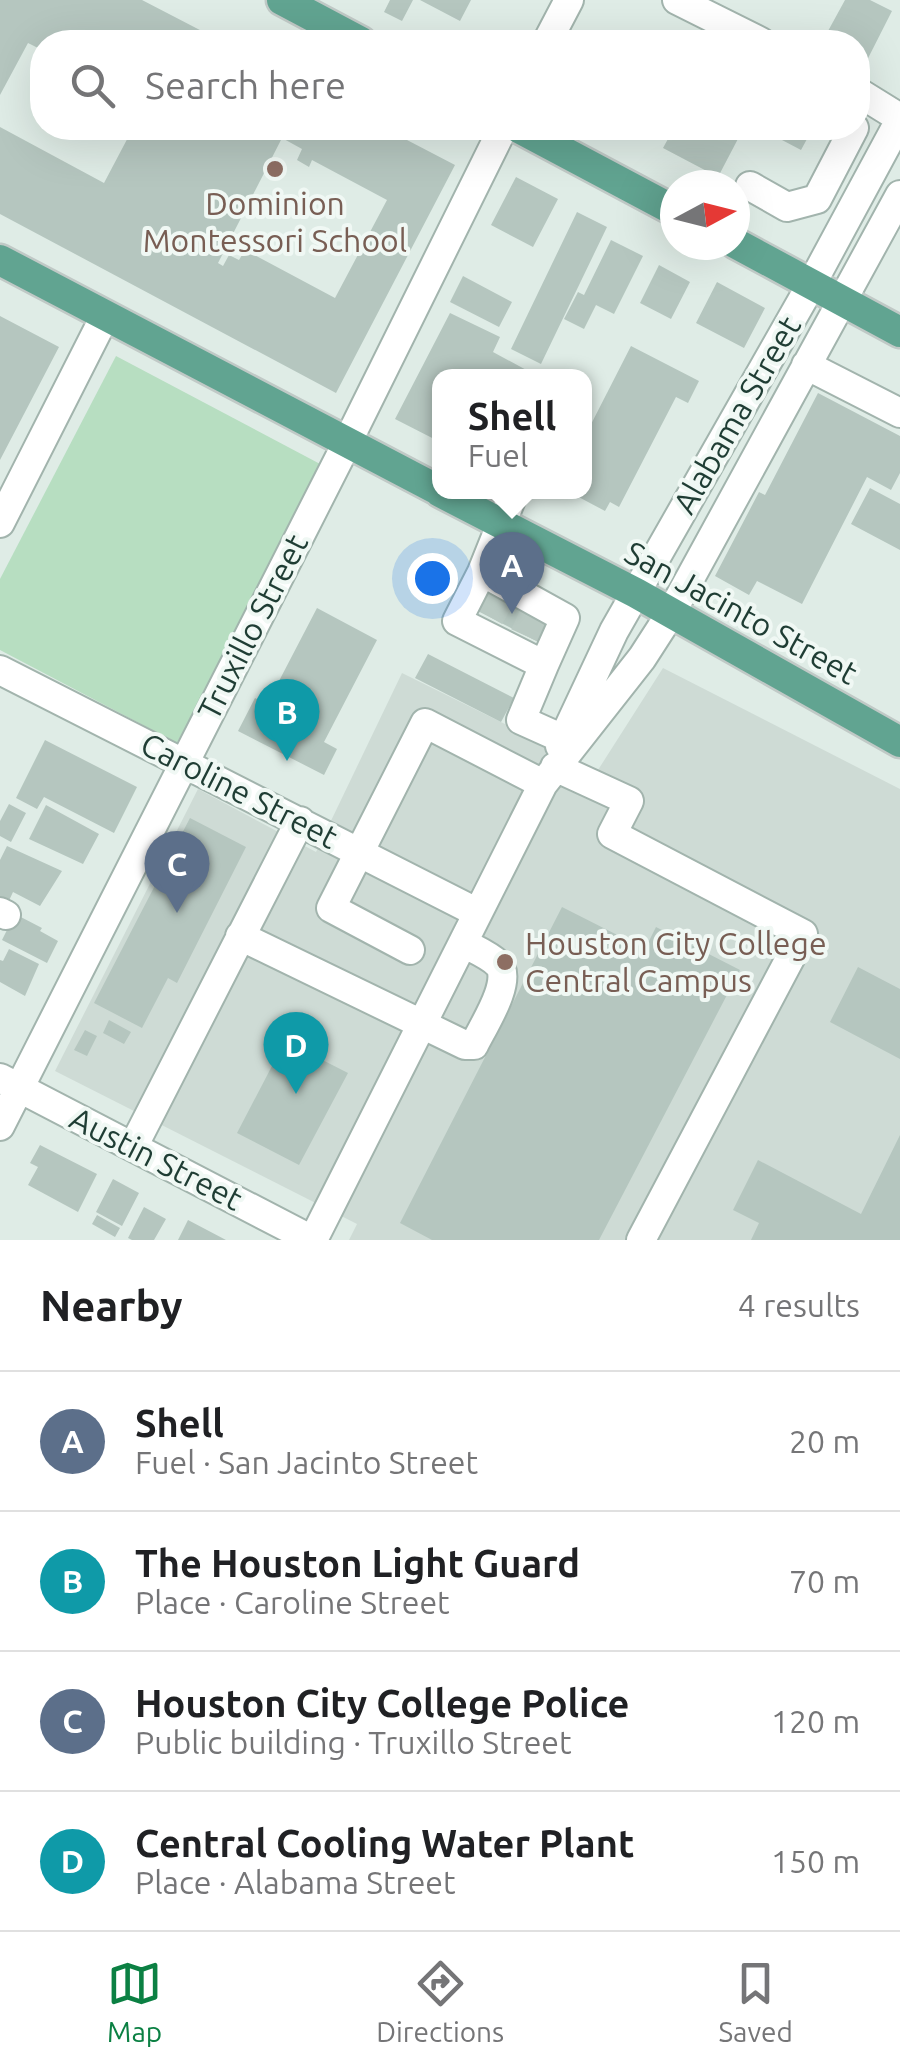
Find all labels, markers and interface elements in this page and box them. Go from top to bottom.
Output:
search box [30,30,870,140]
icon: search [65,58,120,113]
text: Search here [145,64,346,106]
marker: Dominion Montessori School [264,158,286,180]
north arrow [660,170,750,260]
place label: Dominion Montessori School [143,185,407,258]
street label: Alabama Street [665,309,807,519]
popup [432,369,592,499]
text: Shell [468,395,556,437]
text: Fuel [468,437,528,473]
street label: Truxillo Street [190,527,314,725]
pin: A [480,532,544,614]
street label: San Jacinto Street [619,533,864,691]
your location [407,553,458,604]
pin: B [254,678,320,761]
street label: Caroline Street [135,725,344,855]
pin: C [144,830,210,913]
place label: Houston City College Central Campus [525,925,827,998]
marker: Houston City College Central Campus [494,951,516,973]
pin: D [264,1012,328,1094]
street label: Austin Street [64,1099,249,1217]
text: Nearby [40,1282,183,1329]
text: 4 results [738,1287,860,1323]
text: Shell [135,1402,224,1444]
text: A [61,1423,84,1459]
text: 20 m [789,1423,860,1459]
text: Fuel · San Jacinto Street [135,1444,478,1480]
text: The Houston Light Guard [135,1542,580,1584]
text: B [62,1563,83,1599]
text: 70 m [789,1563,860,1599]
text: Place · Caroline Street [135,1584,450,1620]
text: Houston City College Police [135,1682,629,1724]
text: C [62,1703,83,1739]
text: 120 m [771,1703,860,1739]
text: Public building · Truxillo Street [135,1724,572,1760]
text: Central Cooling Water Plant [135,1822,634,1864]
text: D [61,1843,84,1879]
text: 150 m [771,1843,860,1879]
text: Place · Alabama Street [135,1864,456,1900]
tab: Map [107,1956,162,2047]
tab: Directions [376,1956,504,2047]
tab: Saved [718,1956,793,2047]

